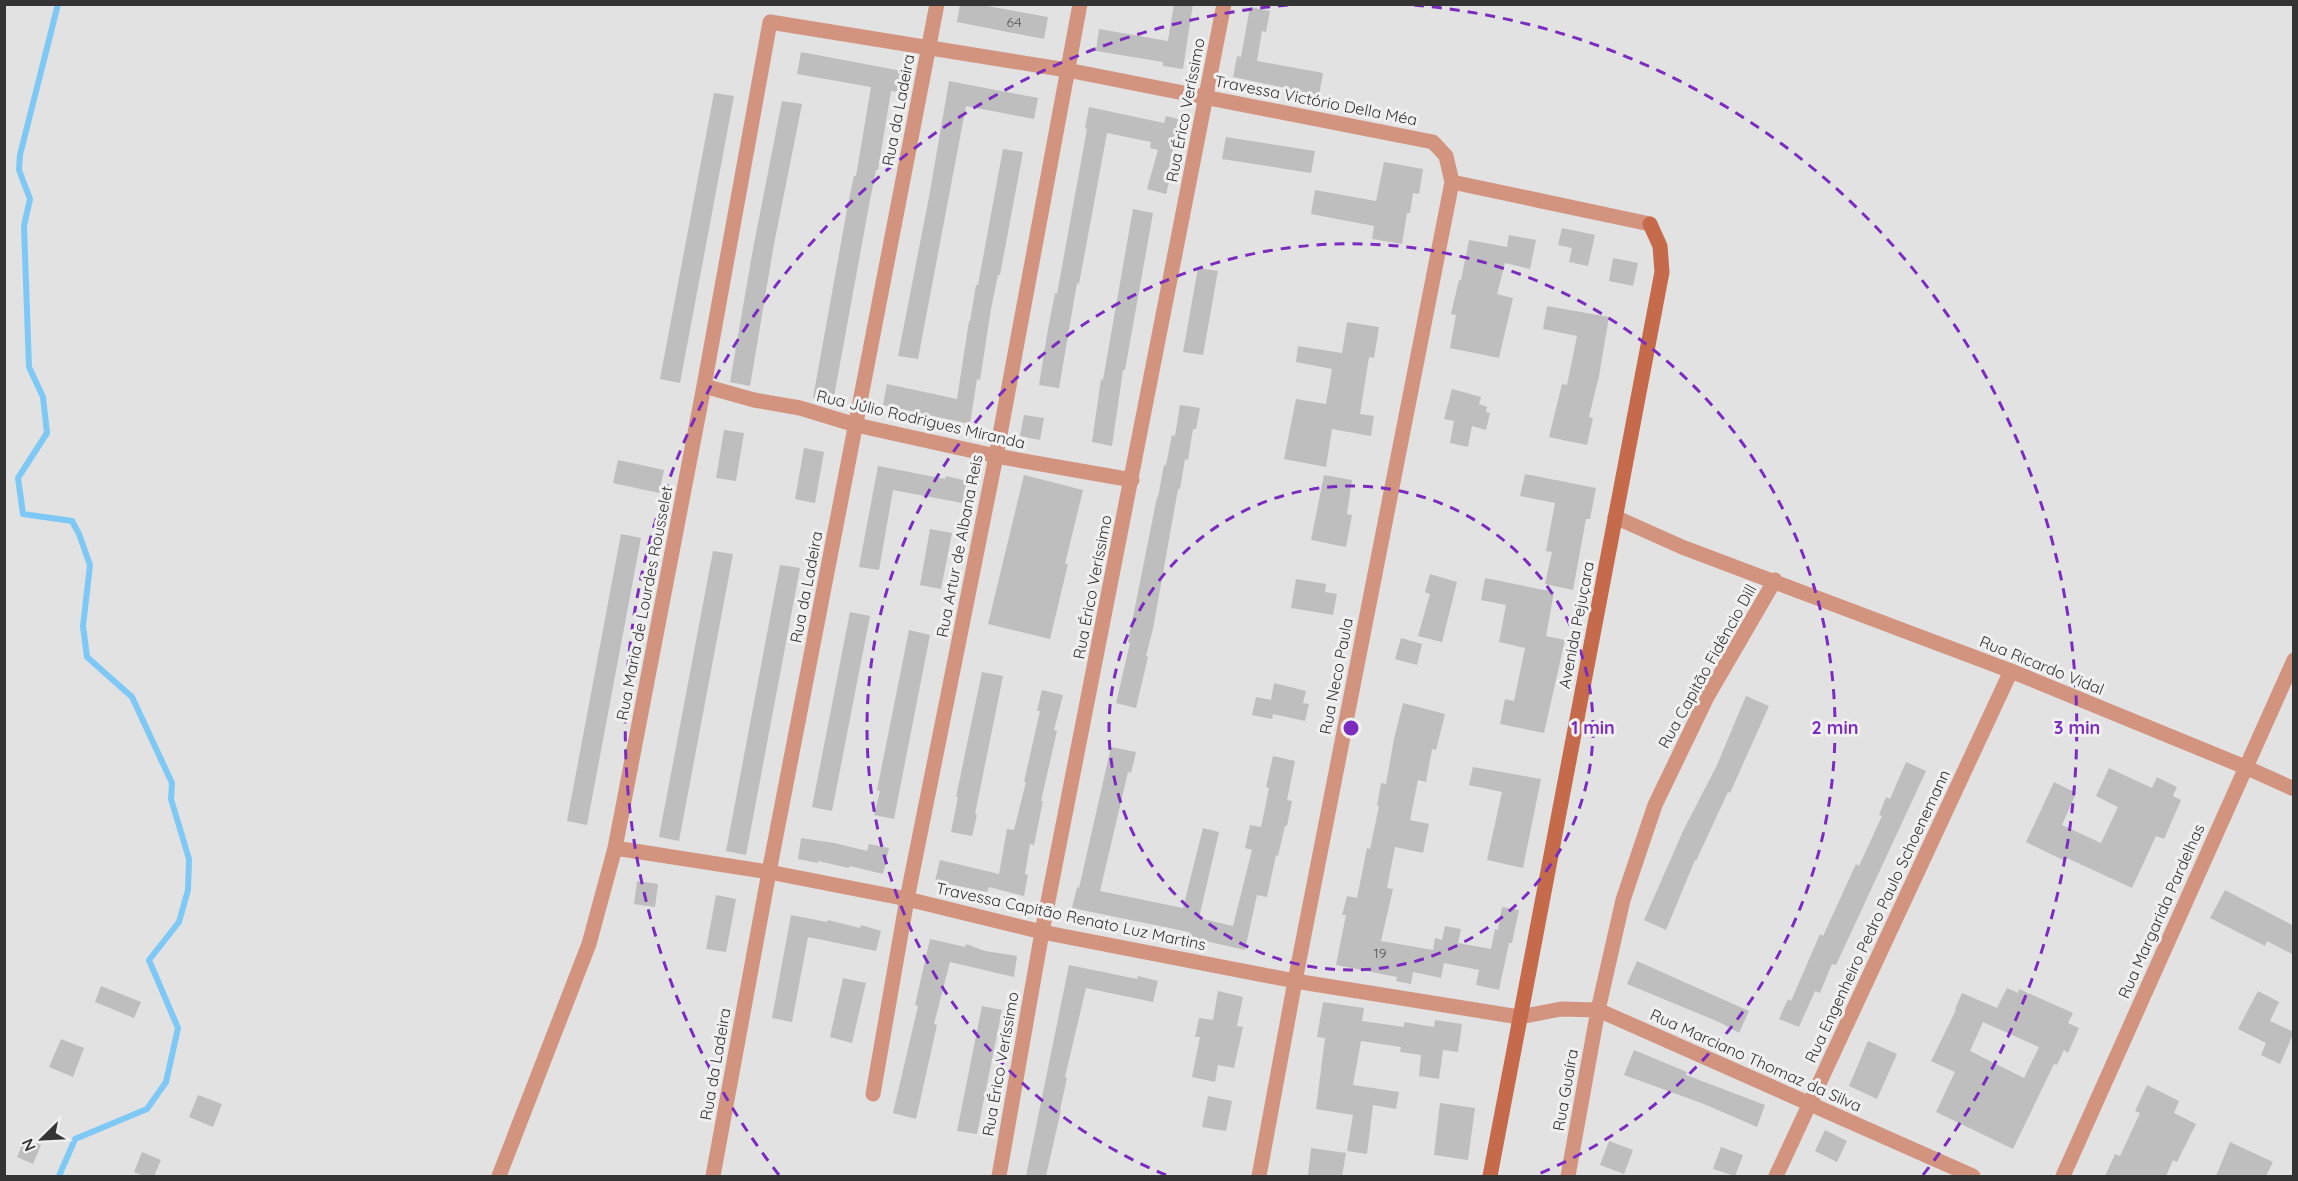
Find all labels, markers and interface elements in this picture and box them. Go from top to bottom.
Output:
house number: 64 [1006,13,1022,31]
street label: Rua Érico Veríssimo [1161,36,1209,184]
street label: Rua da Ladeira [877,52,919,168]
street label: Travessa Victório Della Méa [1213,71,1419,129]
street label: Rua Júlio Rodrigues Miranda [815,385,1027,453]
street label: Rua Artur de Albana Reis [931,453,987,639]
street label: Rua Maria de Lourdes Rousselet [611,484,677,722]
street label: Rua Érico Veríssimo [1068,513,1116,661]
street label: Rua da Ladeira [785,529,827,645]
street label: Avenida Pejuçara [1554,560,1598,690]
street label: Rua Capitão Fidêncio Dill [1653,580,1761,752]
street label: Rua Neco Paula [1315,616,1357,736]
street label: Rua Ricardo Vidal [1977,631,2107,699]
text: 1 min [1571,716,1615,739]
text: 2 min [1812,716,1858,739]
text: 3 min [2054,716,2100,739]
centre of rings [1341,718,1361,738]
street label: Rua Engenheiro Pedro Paulo Schoenemann [1800,766,1954,1066]
street label: Rua Margarida Pardelhas [2113,821,2209,1001]
street label: Travessa Capitão Renato Luz Martins [934,878,1208,954]
house number: 19 [1374,944,1387,962]
street label: Rua Érico Veríssimo [977,990,1023,1138]
street label: Rua Marciano Thomaz da Silva [1647,1004,1865,1116]
street label: Rua da Ladeira [695,1006,735,1122]
street label: Rua Guaíra [1548,1048,1582,1132]
north arrow [12,1109,72,1169]
text: N [17,1136,40,1155]

